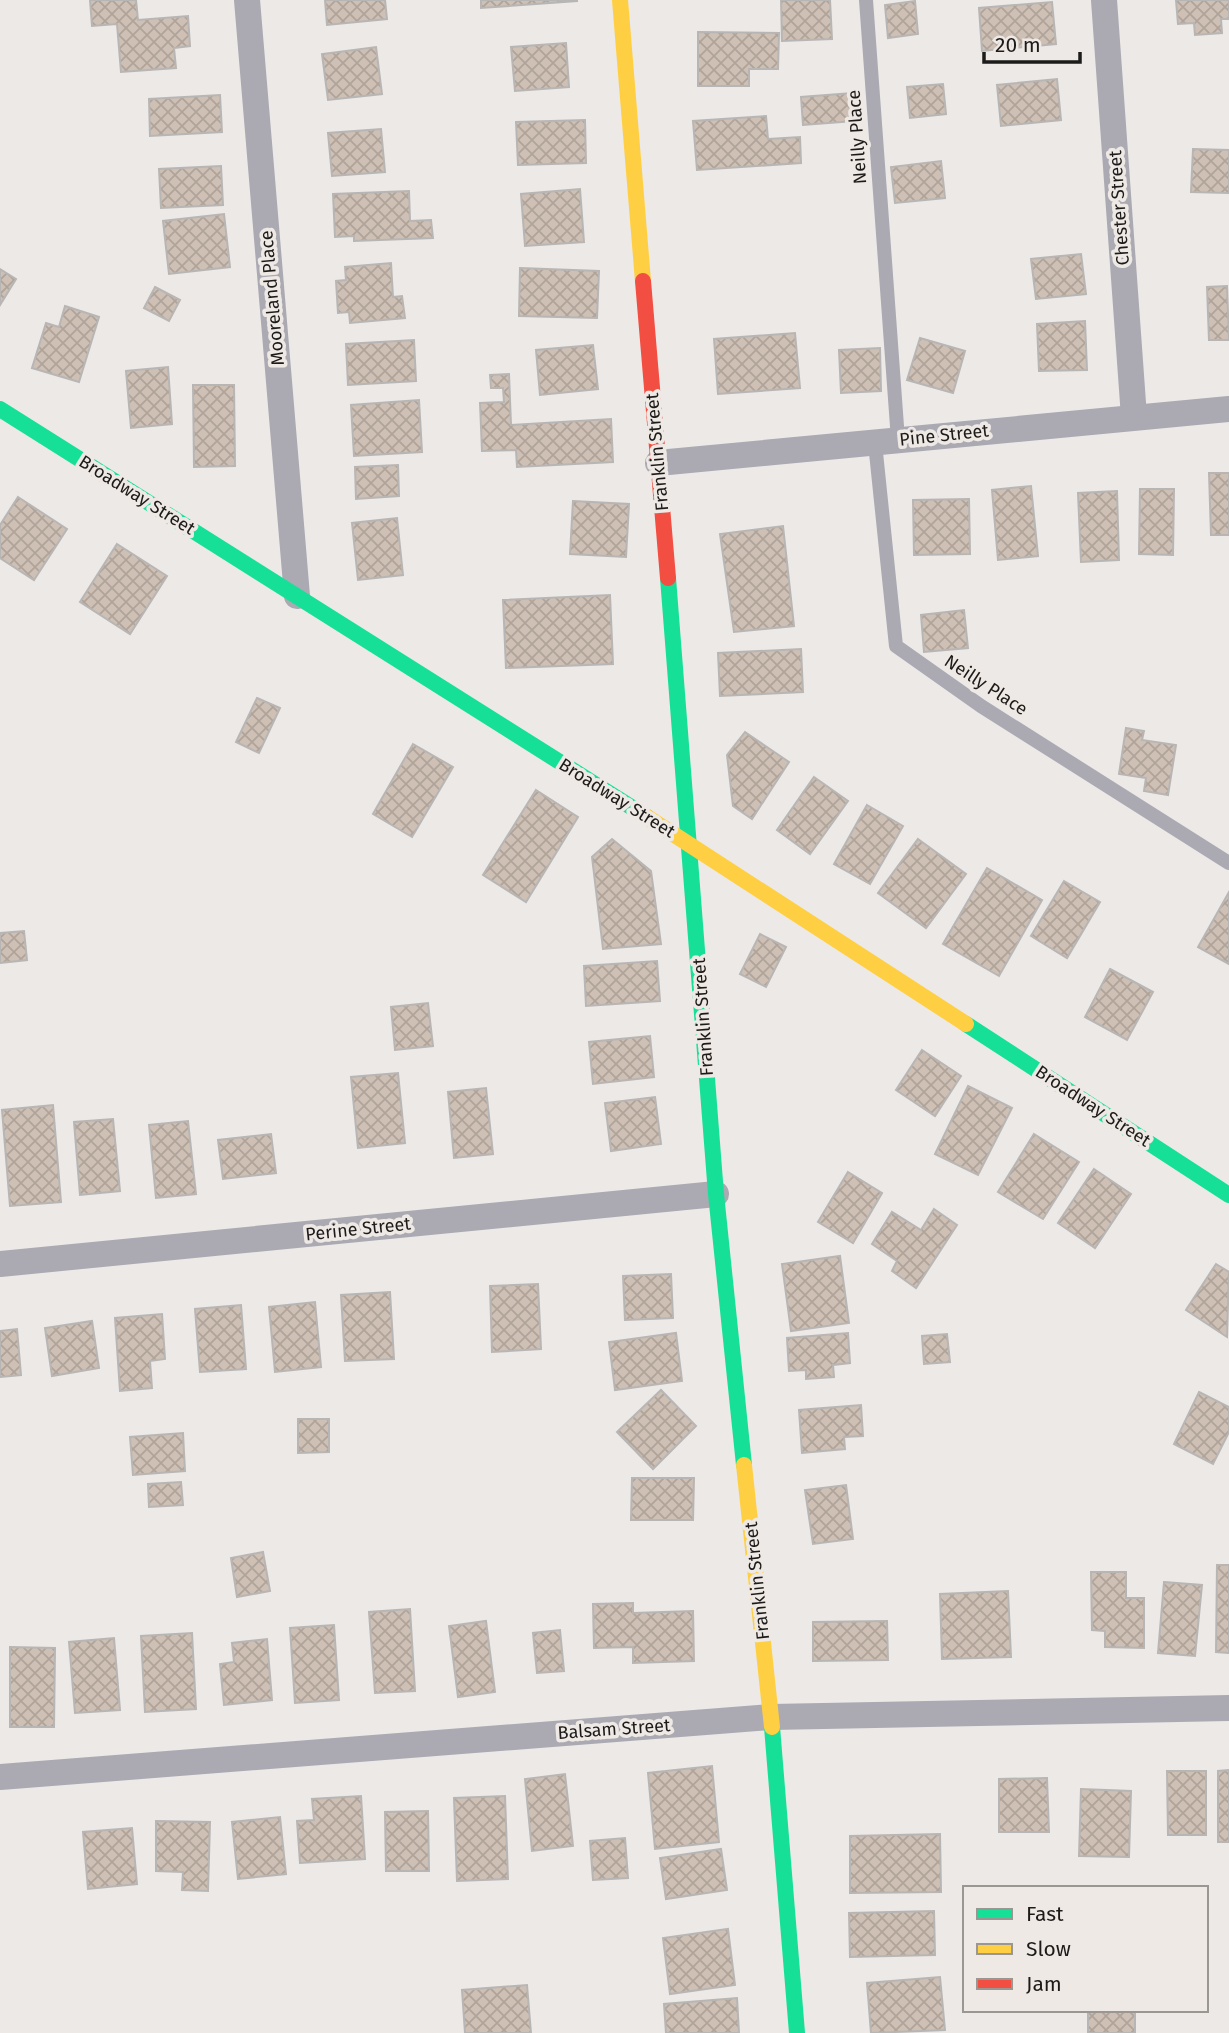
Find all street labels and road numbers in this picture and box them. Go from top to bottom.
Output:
street label: Neilly Place [843,89,871,185]
street label: Chester Street [1104,149,1134,266]
street label: Mooreland Place [255,229,289,367]
street label: Franklin Street [641,391,673,512]
street label: Pine Street [898,419,990,451]
street label: Broadway Street [75,450,200,540]
street label: Neilly Place [940,650,1032,720]
street label: Broadway Street [555,753,680,843]
street label: Franklin Street [688,957,718,1077]
street label: Broadway Street [1031,1061,1155,1152]
street label: Perine Street [304,1212,412,1245]
street label: Franklin Street [740,1520,774,1641]
street label: Balsam Street [557,1714,672,1744]

